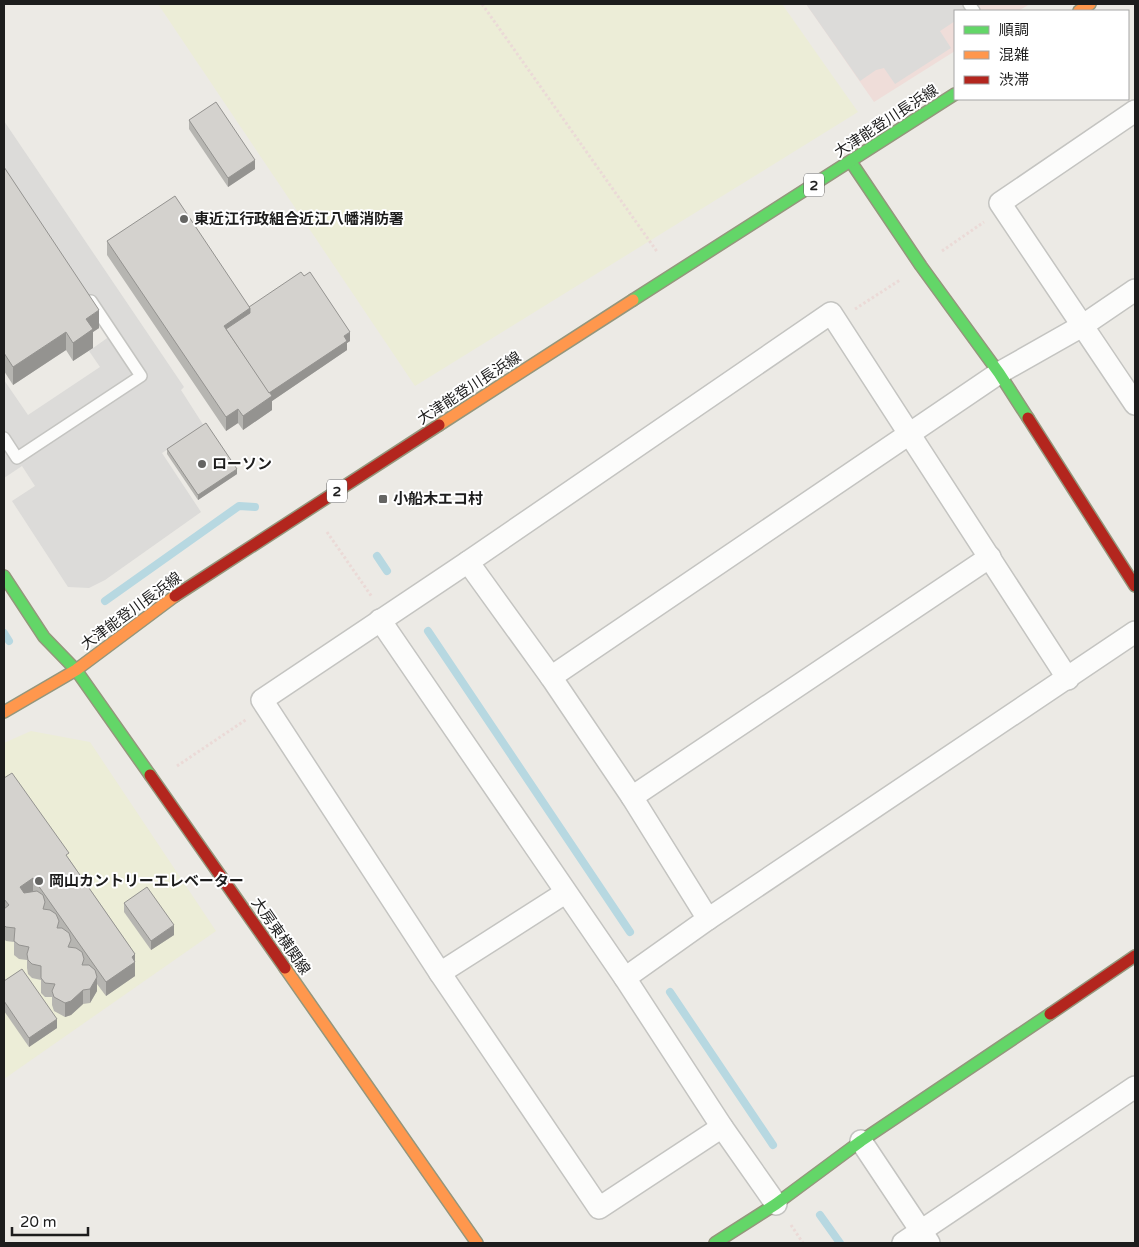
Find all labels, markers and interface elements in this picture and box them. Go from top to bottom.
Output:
legend [954,10,1129,100]
text: 順調 [999,21,1029,39]
text: 混雑 [999,46,1029,64]
text: 渋滞 [999,71,1029,89]
street label: 大津能登川長浜線 [831,81,941,161]
road number: 2 [804,174,824,196]
place label: 東近江行政組合近江八幡消防署 [194,210,404,228]
marker: 東近江行政組合近江八幡消防署 [178,213,190,225]
street label: 大津能登川長浜線 [414,348,524,428]
place label: ローソン [212,455,272,473]
marker: ローソン [196,458,208,470]
road number: 2 [327,480,347,502]
place label: 小船木エコ村 [393,490,483,508]
marker: 小船木エコ村 [377,493,389,505]
street label: 大津能登川長浜線 [77,568,185,654]
place label: 岡山カントリーエレベーター [49,872,244,890]
marker: 岡山カントリーエレベーター [33,875,45,887]
street label: 大房東横関線 [248,894,314,978]
scale bar [12,1204,89,1236]
text: 20 m [20,1213,57,1231]

